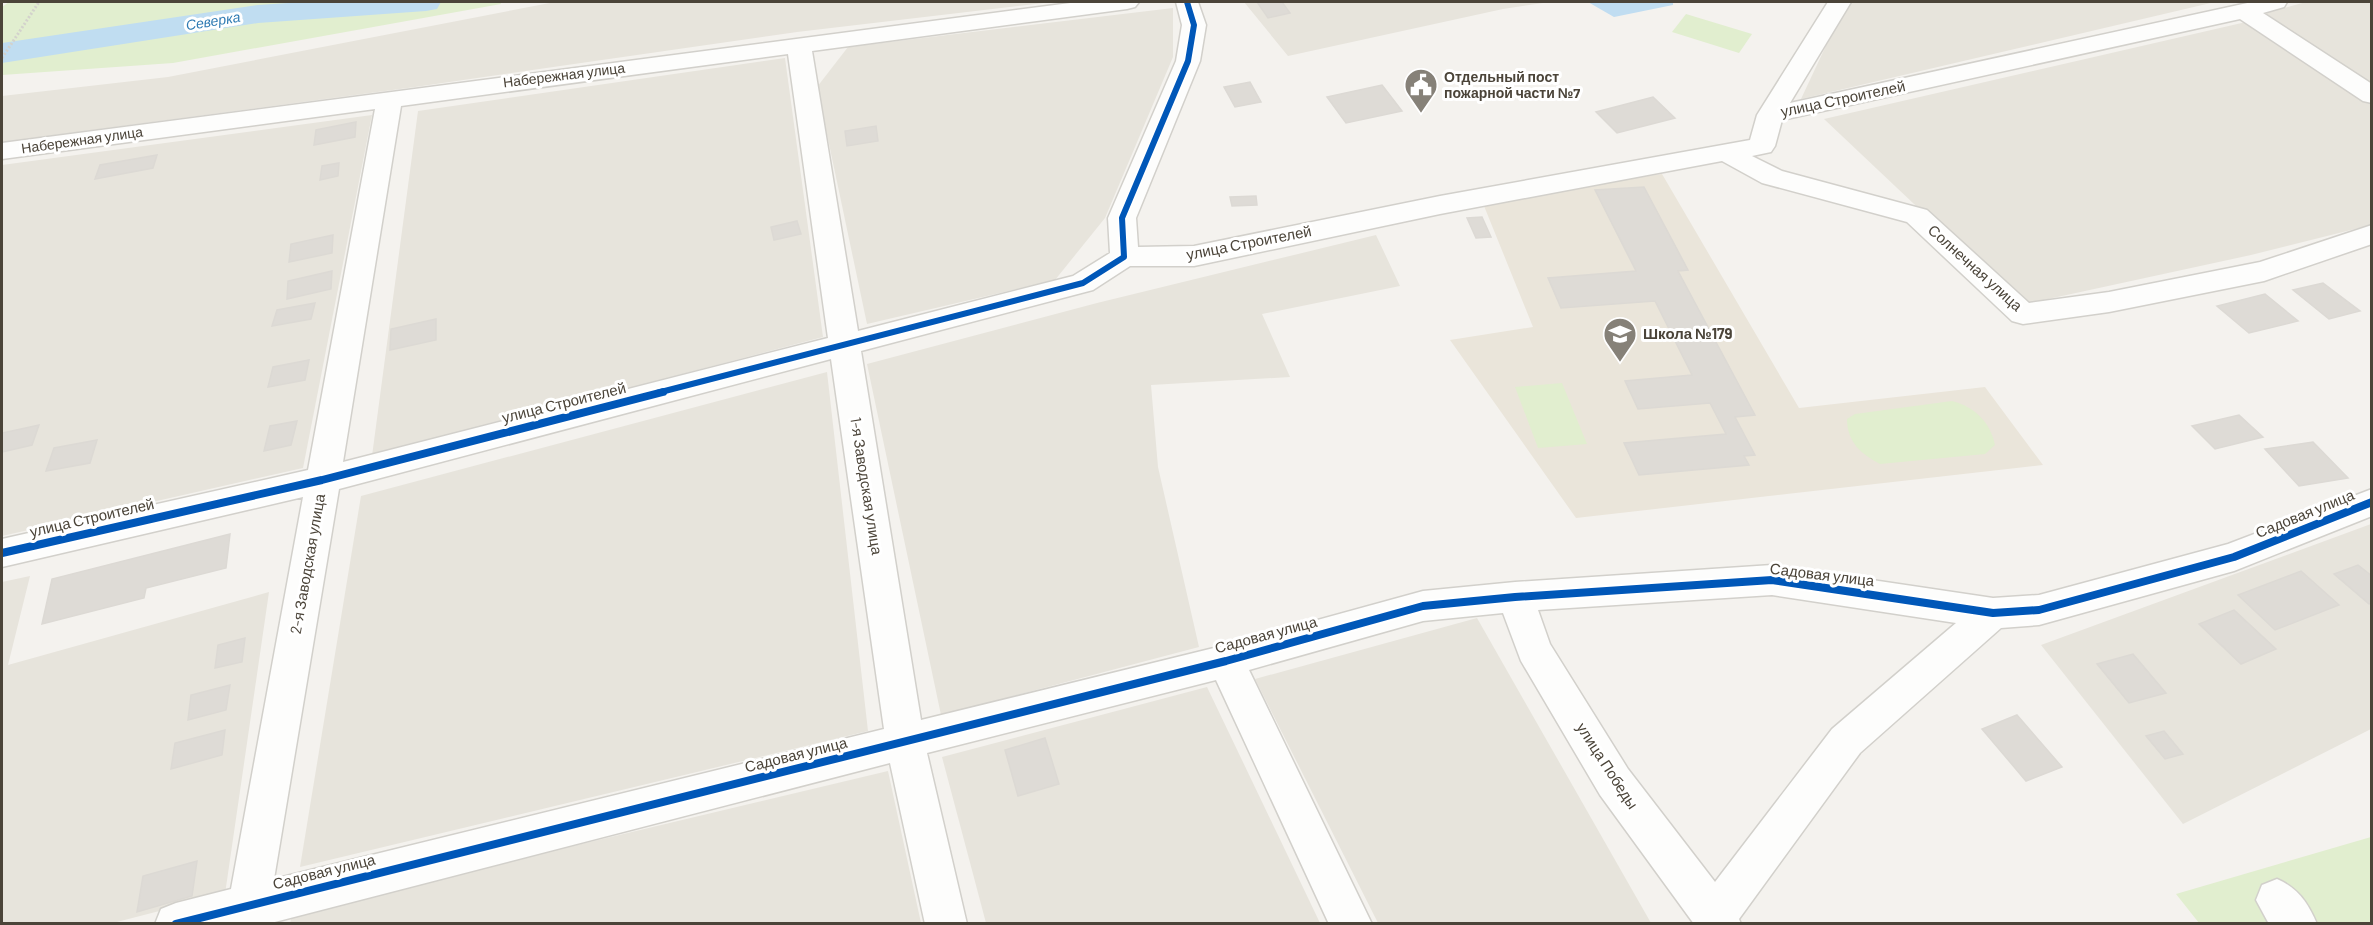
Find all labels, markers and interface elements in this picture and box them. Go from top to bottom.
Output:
water label: Северка [184,8,242,33]
street label: Набережная улица [502,59,626,90]
public building icon: Отдельный пост пожарной части №7 [1403,67,1439,114]
place label: Отдельный пост пожарной части №7 [1444,68,1580,101]
street label: улица Строителей [1779,76,1907,120]
street label: Набережная улица [20,123,144,156]
street label: Солнечная улица [1925,220,2027,315]
street label: улица Строителей [1185,221,1313,263]
school or university icon: Школа №179 [1602,316,1638,363]
place label: Школа №179 [1643,324,1733,342]
street label: улица Строителей [500,378,628,426]
street label: 1-я Заводская улица [847,416,887,557]
street label: Садовая улица [2253,485,2357,541]
street label: 2-я Заводская улица [286,492,328,635]
street label: улица Строителей [28,494,156,540]
street label: Садовая улица [1769,559,1876,589]
street label: Садовая улица [1213,612,1319,656]
street label: улица Победы [1573,719,1642,812]
street label: Садовая улица [743,732,849,775]
street label: Садовая улица [271,849,377,892]

